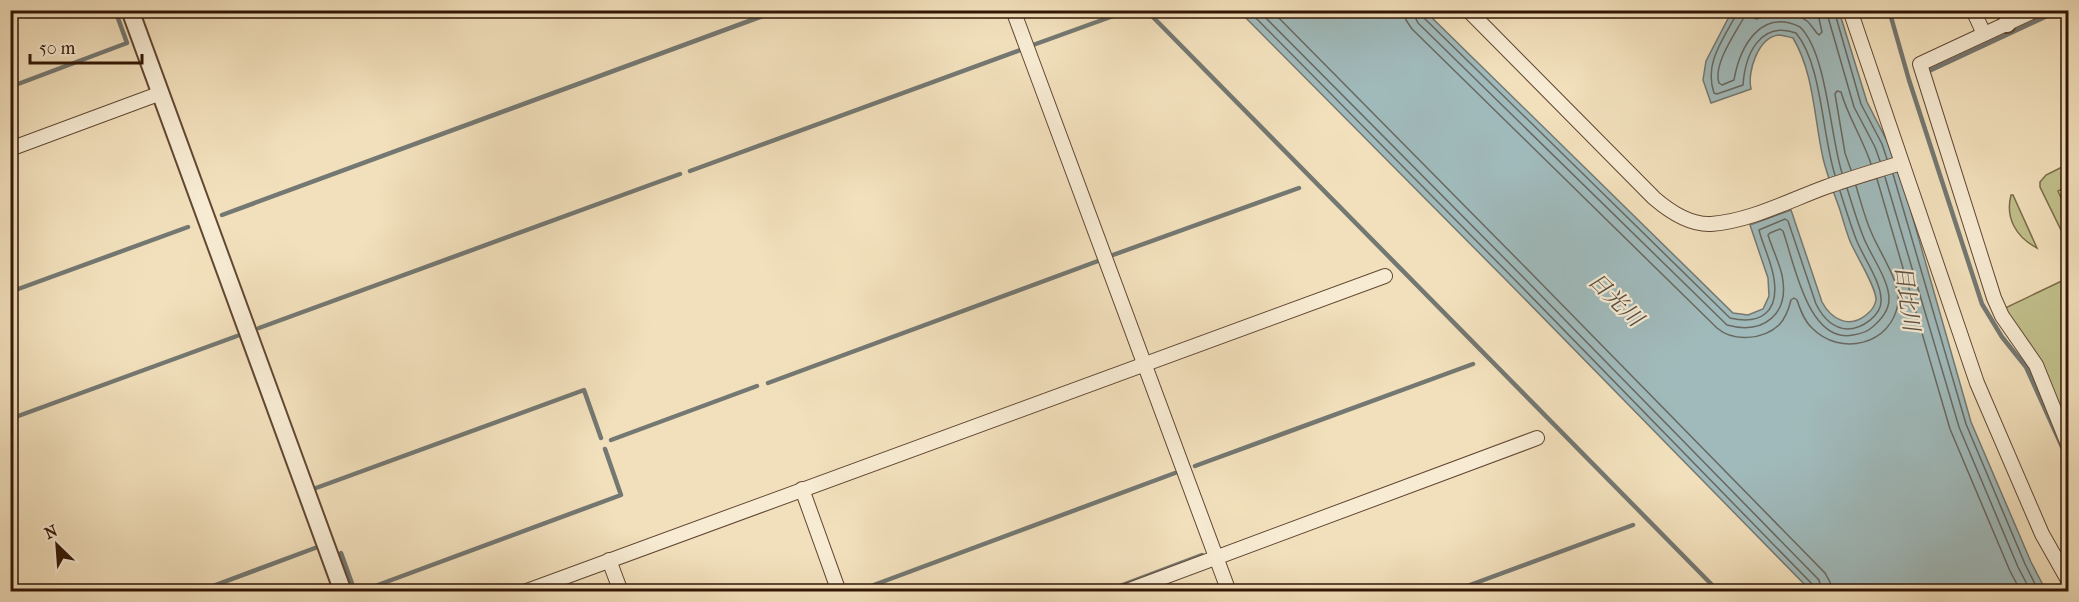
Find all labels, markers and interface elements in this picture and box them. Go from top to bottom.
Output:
scale bar [30,27,142,65]
text: 50 m [39,38,76,59]
water label: 目比川 [1890,264,1925,335]
water label: 日光川 [1583,267,1650,333]
north arrow [27,515,87,575]
text: N [41,520,61,543]

